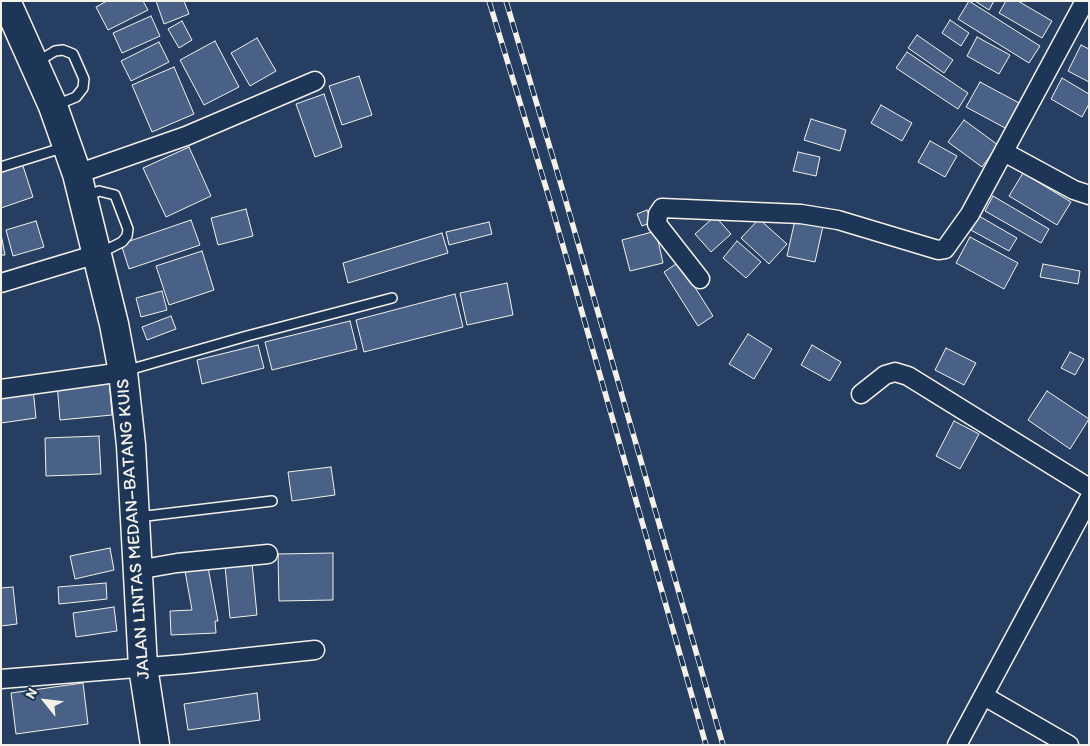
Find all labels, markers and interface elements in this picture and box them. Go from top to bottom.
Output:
street label: JALAN LINTAS MEDAN–BATANG KUIS [113,378,155,680]
north arrow [20,676,70,726]
text: N [22,685,41,702]

